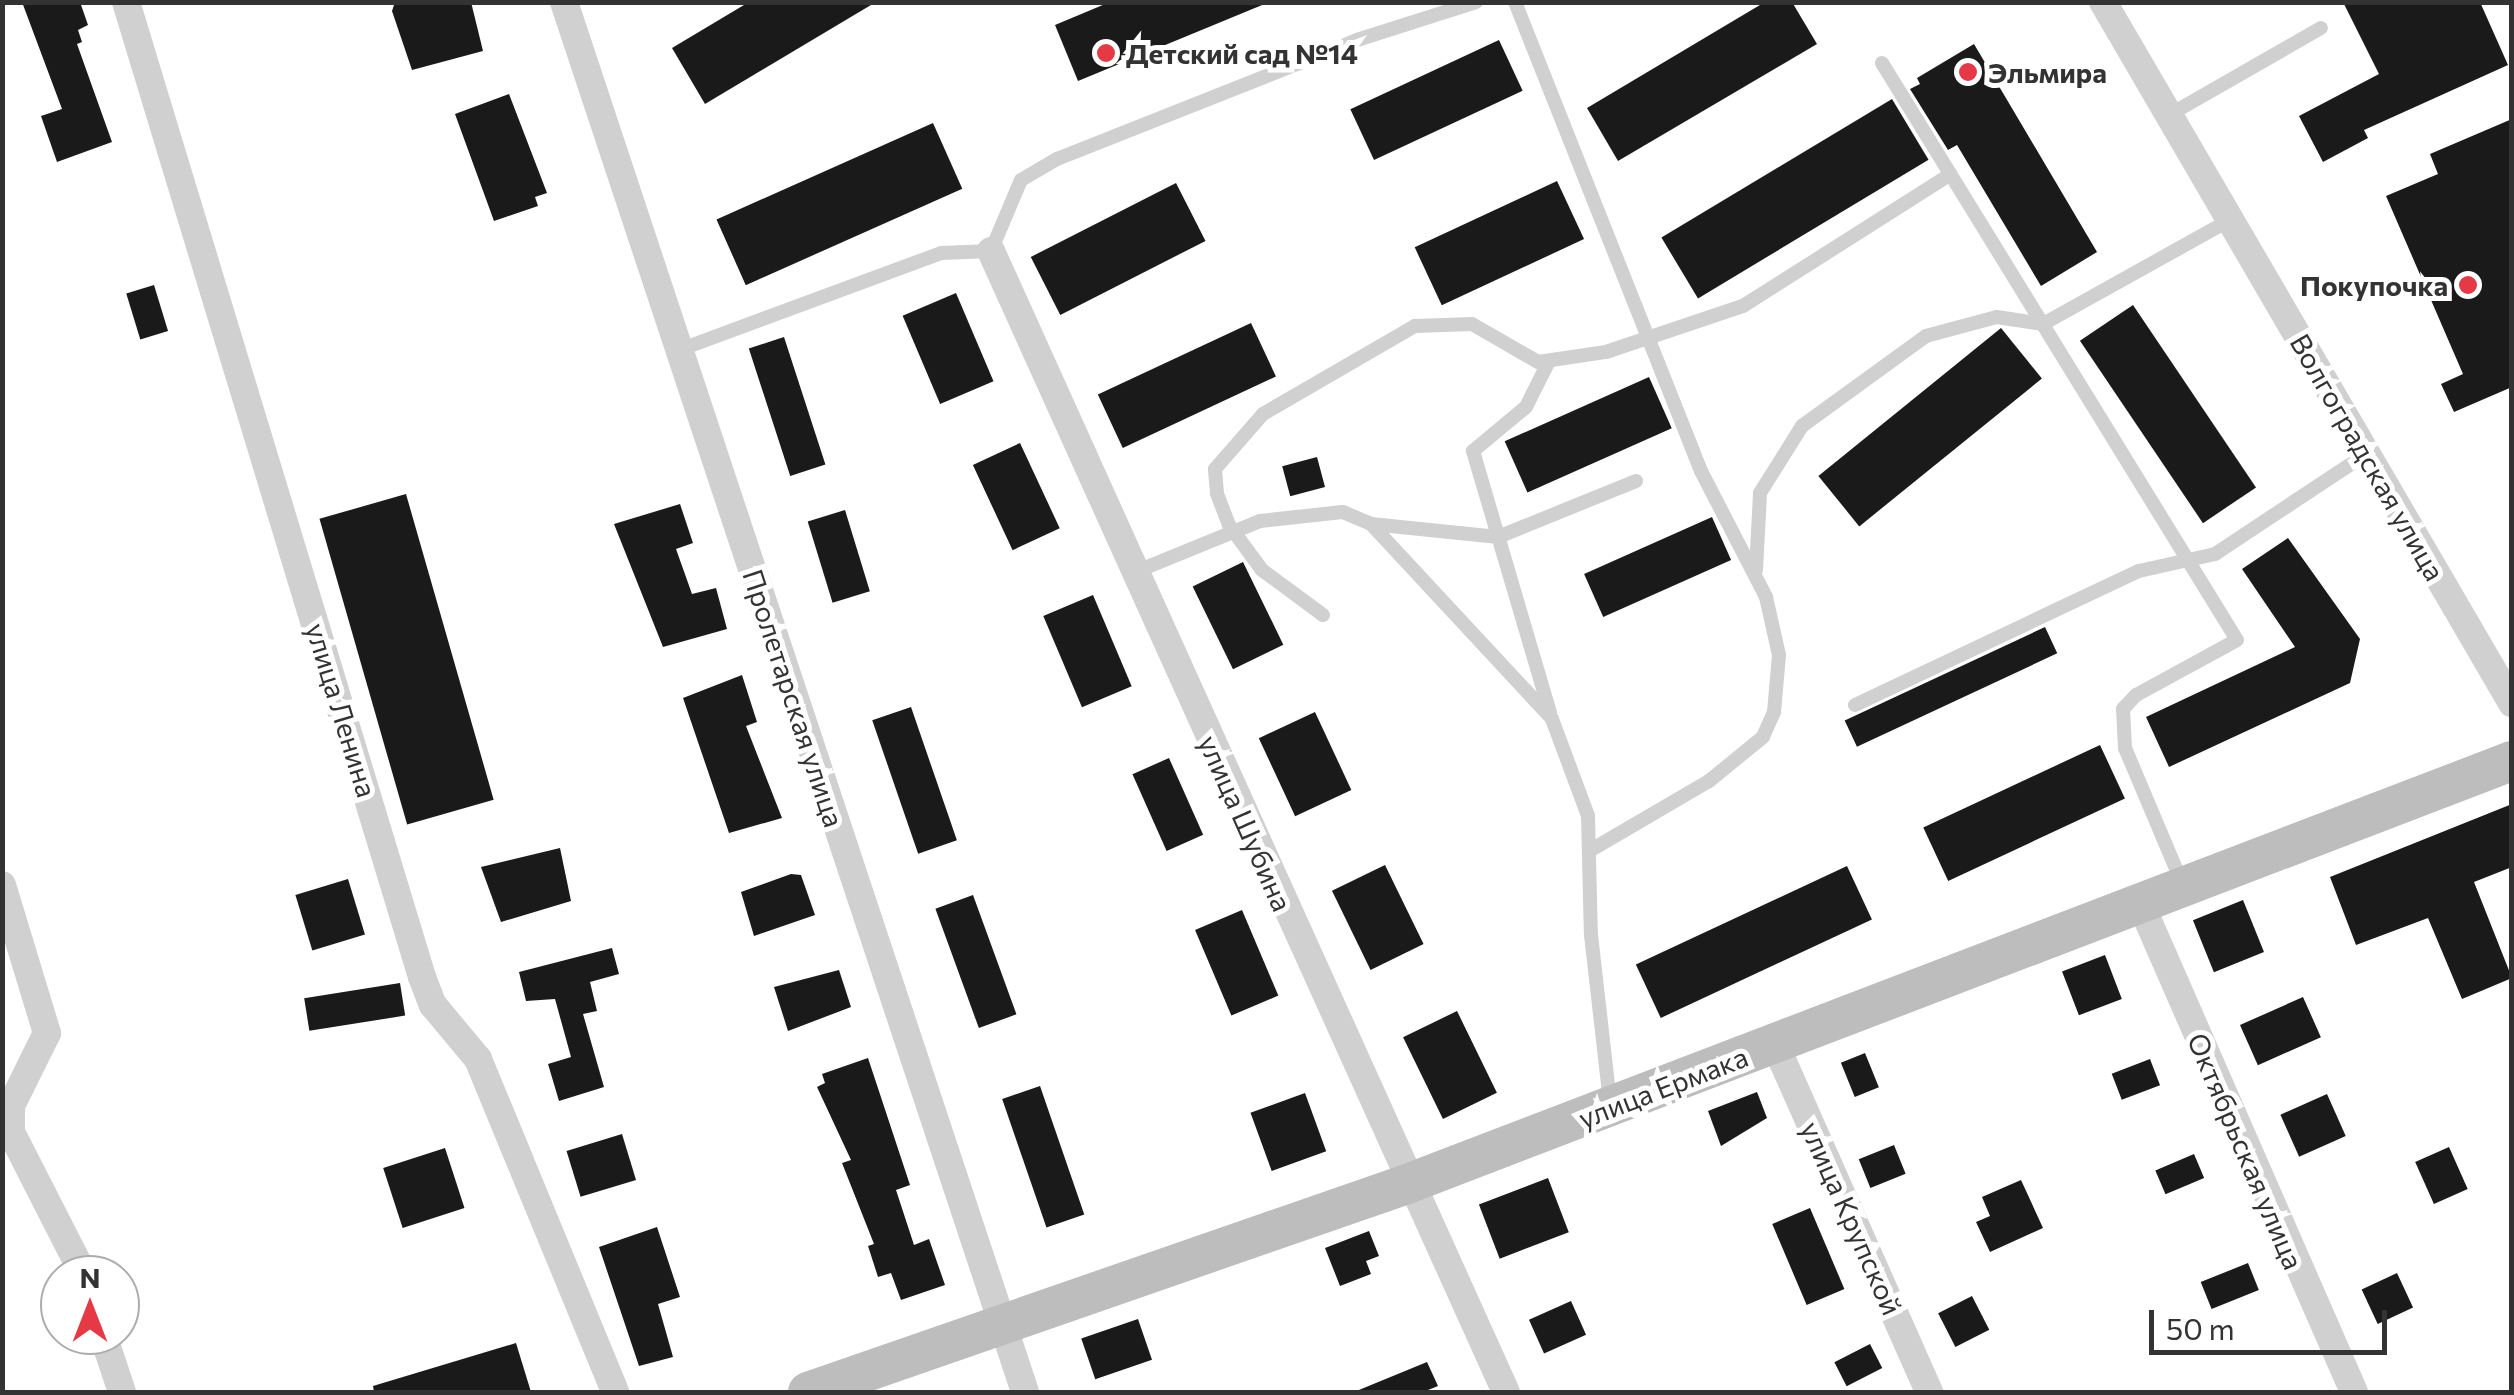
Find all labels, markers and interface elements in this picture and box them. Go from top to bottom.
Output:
place label: Детский сад №14 [1126,36,1358,70]
marker: Детский сад №14 [1095,42,1117,64]
place label: Эльмира [1988,55,2107,89]
marker: Эльмира [1957,61,1979,83]
place label: Покупочка [2300,268,2448,302]
marker: Покупочка [2457,274,2479,296]
street label: Волгоградская улица [2284,328,2452,586]
street label: Пролетарская улица [736,565,852,831]
street label: улица Ленина [300,619,384,801]
street label: улица Шубина [1192,730,1300,916]
street label: Октябрьская улица [2181,1028,2311,1274]
street label: улица Ермака [1573,1039,1753,1135]
street label: улица Крупской [1794,1116,1910,1320]
north arrow [40,1255,140,1355]
text: N [80,1260,101,1294]
scale bar [2154,1290,2392,1352]
text: 50 m [2166,1309,2235,1346]

